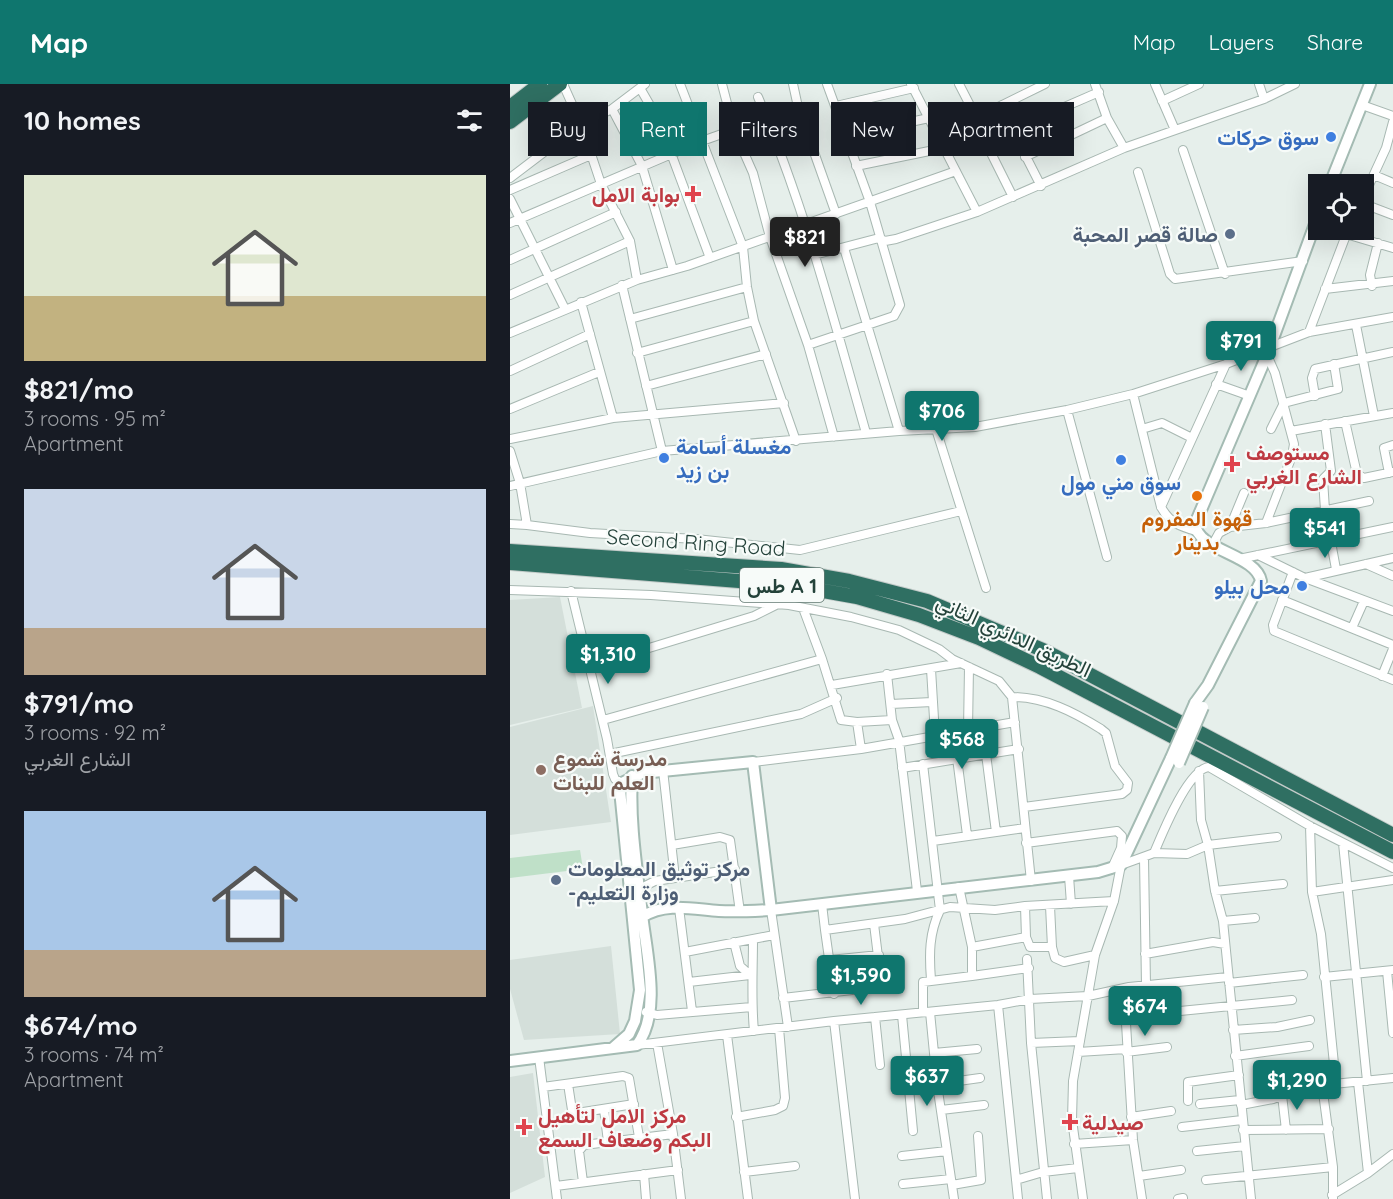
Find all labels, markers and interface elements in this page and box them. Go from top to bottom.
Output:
text: Map [30,25,88,60]
text: Map [1133,29,1176,55]
text: Layers [1209,29,1274,55]
text: Share [1307,29,1363,55]
chip: Buy [528,102,608,156]
chip: Rent [620,102,707,156]
chip: Filters [719,102,819,156]
chip: New [831,102,916,156]
chip: Apartment [928,102,1074,156]
text: 10 homes [24,104,141,137]
icon: filters [453,104,486,137]
place label: سوق حركات [1217,124,1319,151]
marker: سوق حركات [1324,130,1338,144]
map controls [1308,174,1374,240]
button: locate [1308,174,1374,240]
place label: بوابة الامل [592,181,680,208]
marker: بوابة الامل [684,185,702,203]
icon: home [201,214,309,322]
pin: $821 [769,217,841,268]
place label: صالة قصر المحبة [1072,221,1218,248]
text: $821 [784,224,826,249]
marker: صالة قصر المحبة [1223,227,1237,241]
pin: $791 [1205,321,1277,372]
text: $791 [1220,328,1262,353]
text: $821/mo [24,373,134,406]
pin: $706 [906,391,978,442]
text: $706 [919,398,965,423]
text: 3 rooms · 95 m² [24,406,166,431]
text: Apartment [24,431,124,456]
place label: مغسلة أسامة بن زيد [676,433,791,484]
place label: مستوصف الشارع الغربي [1246,439,1362,494]
marker: مغسلة أسامة بن زيد [657,451,671,465]
marker: سوق مني مول [1114,453,1128,467]
marker: مستوصف الشارع الغربي [1223,455,1241,473]
place label: سوق مني مول [1061,469,1181,500]
marker: قهوة المفروم بدينار [1190,489,1204,503]
place label: قهوة المفروم بدينار [1142,505,1252,556]
pin: $541 [1289,508,1361,559]
text: $541 [1304,515,1346,540]
street label: Second Ring Road [606,523,786,561]
icon: home [201,528,309,636]
road number: طس A 1 [740,568,824,602]
place label: محل بيلو [1214,573,1290,600]
marker: محل بيلو [1295,579,1309,593]
street label: الطريق الدائري الثاني [930,588,1096,687]
pin: $1,310 [559,634,657,685]
text: $1,310 [580,641,636,666]
text: $791/mo [24,687,134,720]
pin: $568 [926,719,998,770]
text: 3 rooms · 92 m² [24,720,166,745]
text: $568 [939,726,985,751]
place label: مدرسة شموع العلم للبنات [553,745,667,797]
text: الشارع الغربي [24,746,131,771]
marker: مدرسة شموع العلم للبنات [534,763,548,777]
icon: home [201,850,309,958]
place label: مركز توثيق المعلومات -وزارة التعليم [568,855,750,907]
marker: مركز توثيق المعلومات -وزارة التعليم [549,873,563,887]
pin: $1,590 [812,955,910,1006]
text: $1,590 [831,962,891,987]
pin: $674 [1109,986,1181,1037]
text: $674 [1123,993,1167,1018]
text: $674/mo [24,1009,137,1042]
text: 3 rooms · 74 m² [24,1042,164,1067]
pin: $637 [891,1056,963,1107]
pin: $1,290 [1248,1060,1346,1111]
text: $637 [905,1063,949,1088]
text: Apartment [24,1067,124,1092]
text: $1,290 [1267,1067,1327,1092]
place label: مركز الامل لتأهيل البكم وضعاف السمع [538,1102,711,1154]
place label: صيدلية [1082,1109,1144,1135]
marker: صيدلية [1063,1115,1077,1129]
marker: مركز الامل لتأهيل البكم وضعاف السمع [515,1118,533,1136]

